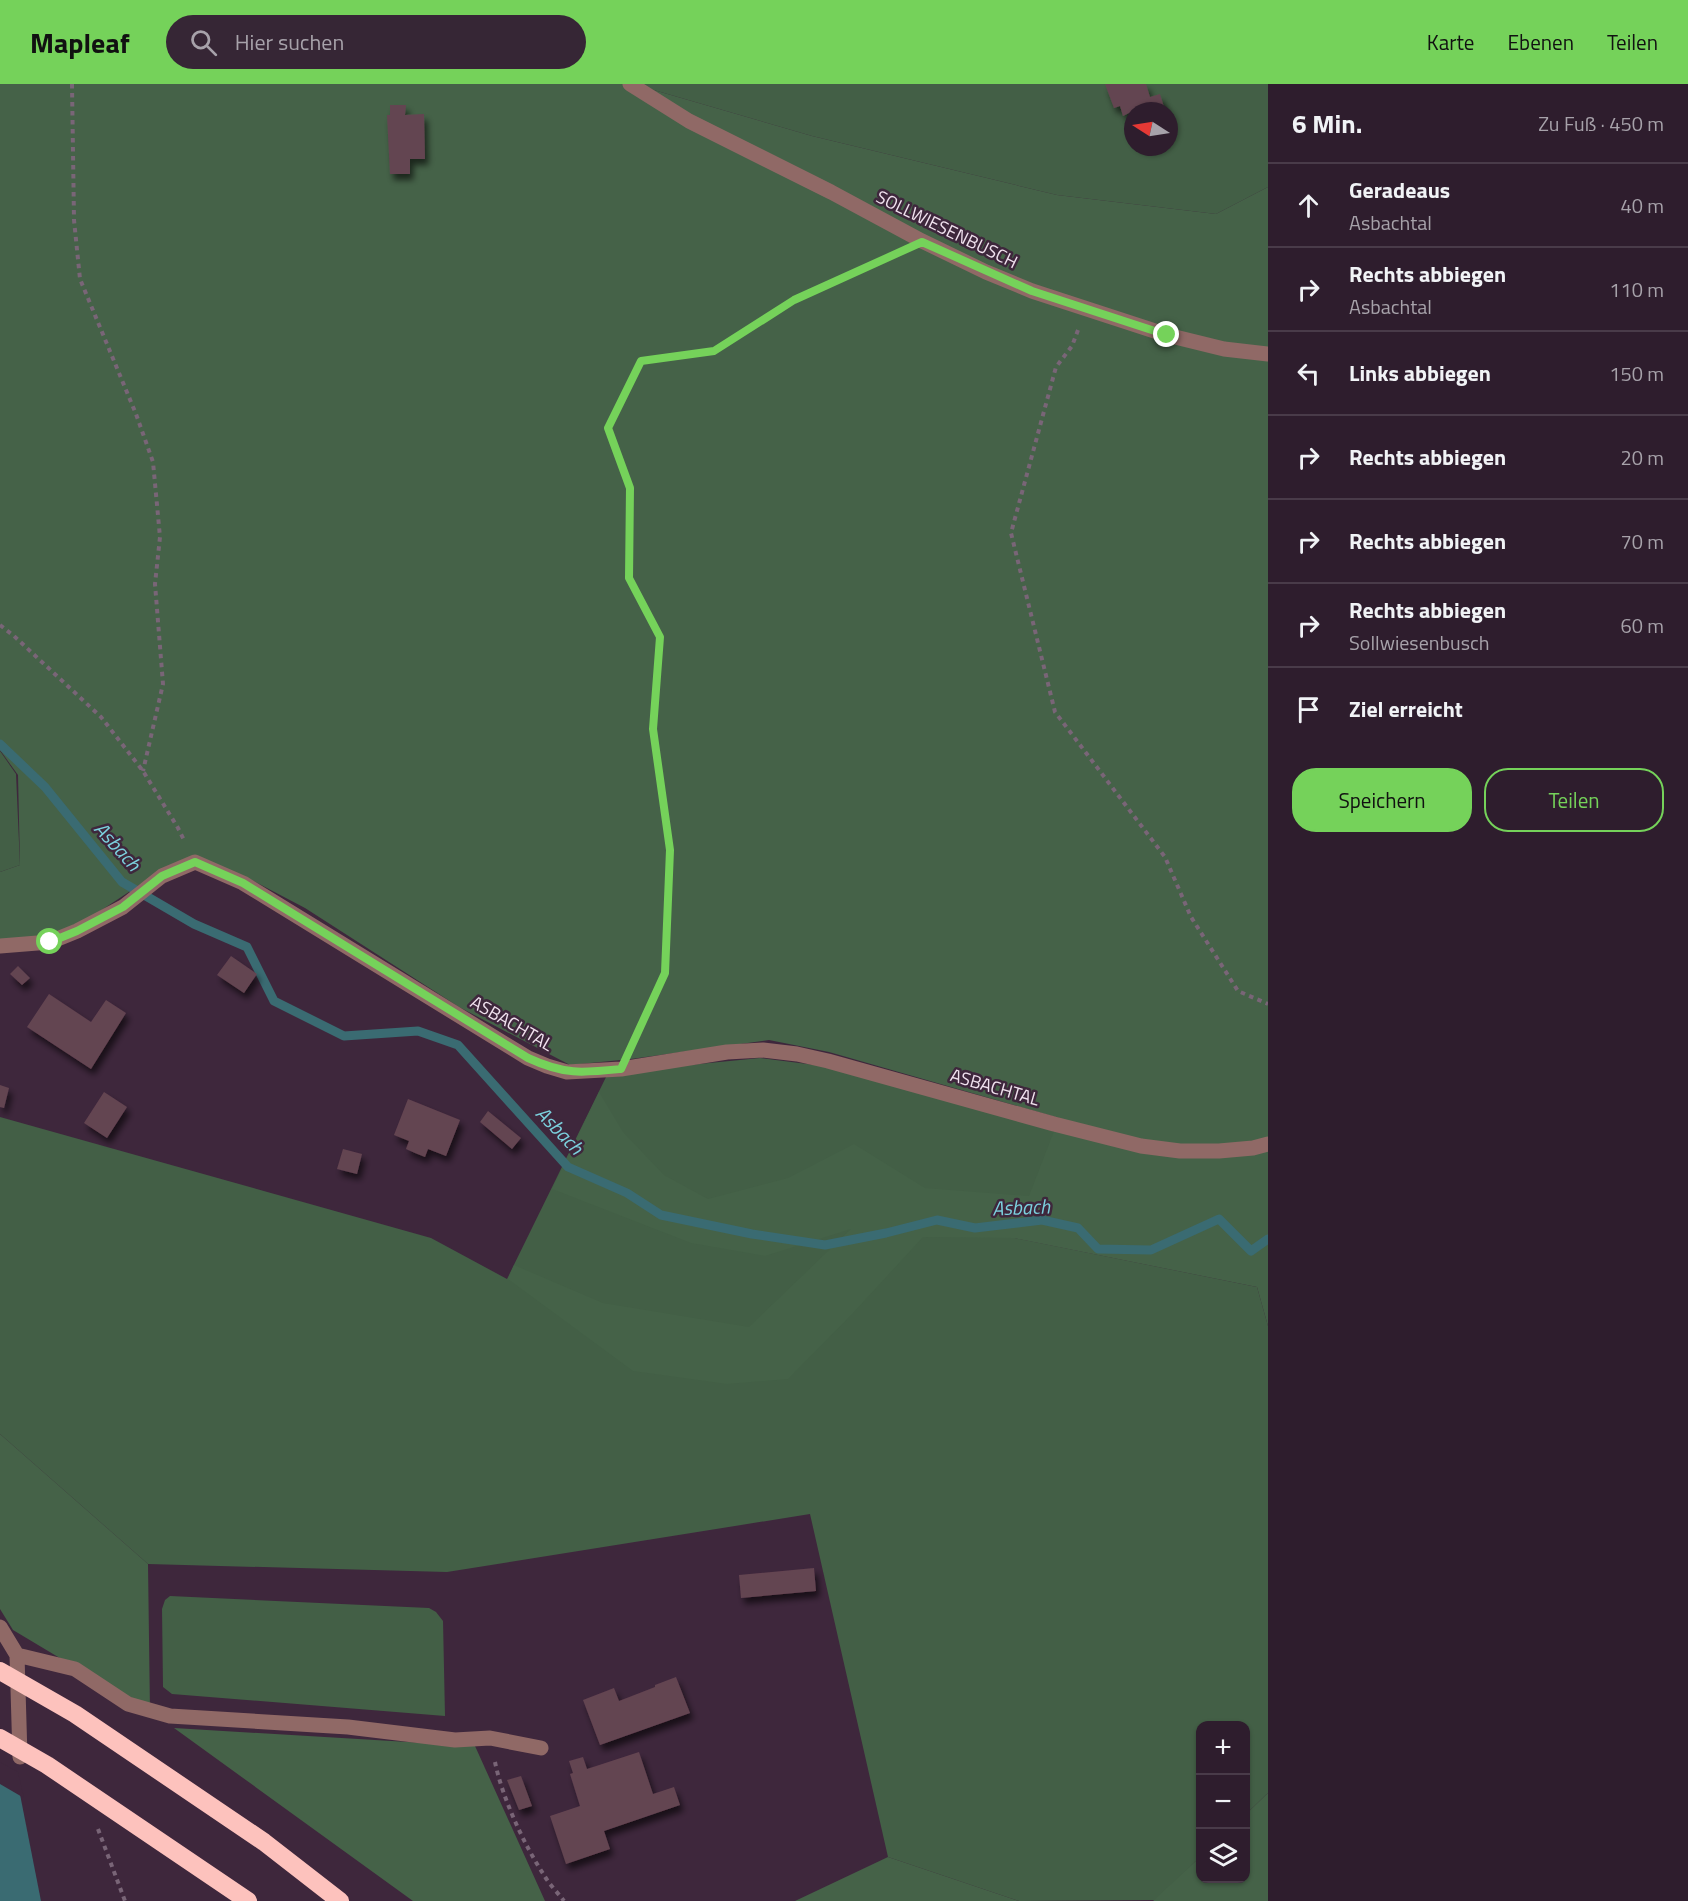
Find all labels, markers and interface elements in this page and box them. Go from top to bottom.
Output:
search box [166,15,586,69]
text: Mapleaf [30,21,130,64]
text: Hier suchen [235,25,344,59]
icon: search [187,26,220,59]
text: Karte [1427,26,1474,58]
text: Ebenen [1507,26,1574,58]
text: Teilen [1607,26,1658,58]
north arrow [1124,102,1178,156]
text: 6 Min. [1292,104,1362,143]
text: Zu Fuß · 450 m [1538,108,1664,139]
text: Geradeaus [1349,173,1450,207]
street label: SOLLWIESENBUSCH [872,183,1022,275]
icon: ahead [1292,189,1325,222]
text: 40 m [1620,190,1664,221]
text: Asbachtal [1349,207,1432,238]
text: Rechts abbiegen [1349,257,1506,291]
icon: right [1292,273,1325,306]
text: 110 m [1609,274,1664,305]
text: Asbachtal [1349,291,1432,322]
route end [1153,321,1179,347]
text: Links abbiegen [1349,356,1491,390]
icon: left [1292,357,1325,390]
text: 150 m [1609,358,1664,389]
text: Rechts abbiegen [1349,440,1506,474]
icon: right [1292,441,1325,474]
text: 20 m [1620,442,1664,473]
text: Rechts abbiegen [1349,524,1506,558]
icon: right [1292,525,1325,558]
text: 70 m [1620,526,1664,557]
text: Rechts abbiegen [1349,593,1506,627]
icon: right [1292,609,1325,642]
text: 60 m [1620,610,1664,641]
text: Sollwiesenbusch [1349,627,1489,658]
text: Ziel erreicht [1349,692,1463,726]
icon: arrive [1292,693,1325,726]
button: Speichern [1292,768,1472,832]
button: Teilen [1484,768,1664,832]
water label: Asbach [87,814,150,879]
route start [36,928,62,954]
street label: ASBACHTAL [466,988,559,1058]
street label: ASBACHTAL [947,1061,1043,1113]
water label: Asbach [529,1098,592,1162]
water label: Asbach [992,1190,1051,1223]
map controls [1196,1721,1250,1883]
button: + [1196,1721,1250,1775]
button: − [1196,1775,1250,1829]
button: layers [1196,1829,1250,1883]

